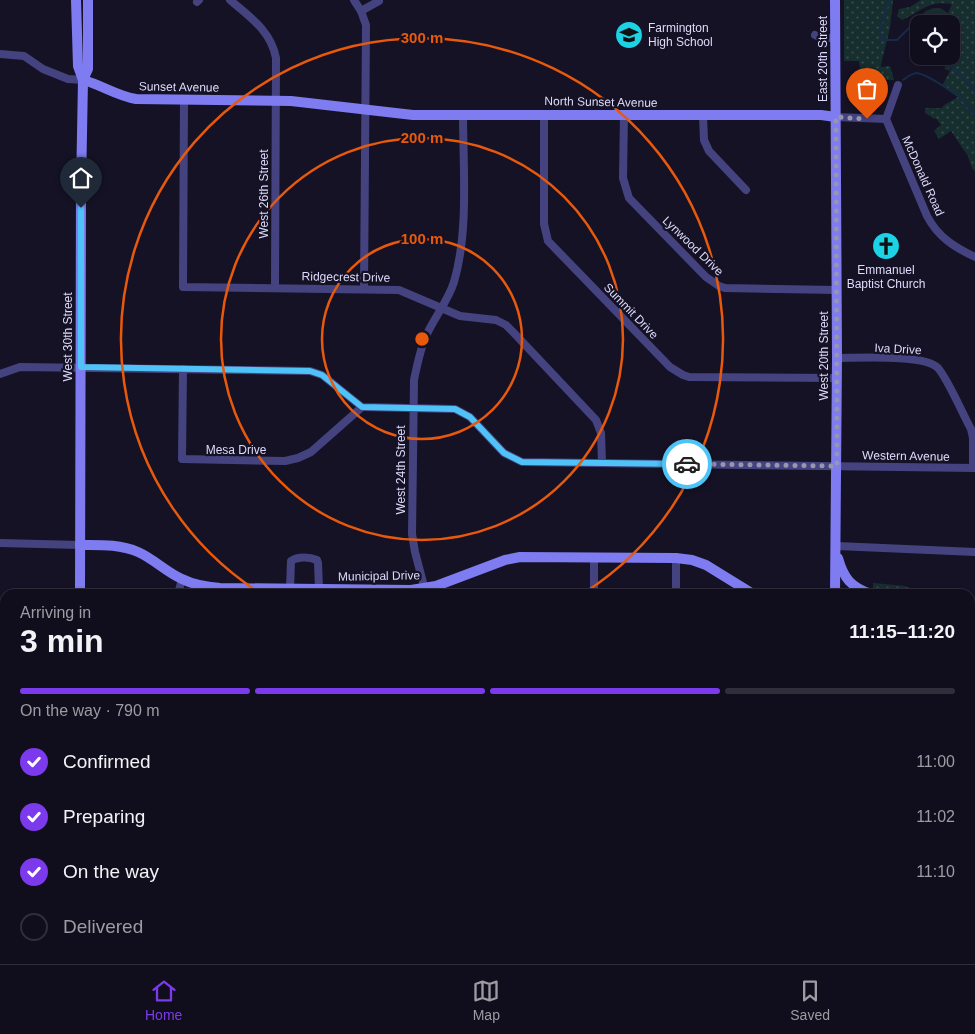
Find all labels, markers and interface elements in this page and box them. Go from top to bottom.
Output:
street label: East 20th Street [816,15,830,102]
map controls [910,15,960,65]
button: locate [910,15,960,65]
school or university icon: Farmington High School [614,20,644,50]
place label: Farmington High School [648,21,713,49]
text: 300 m [401,29,443,46]
pin [846,68,888,119]
icon: bag [853,75,881,103]
street label: Sunset Avenue [139,79,220,95]
street label: North Sunset Avenue [544,94,658,110]
text: 200 m [401,129,443,146]
street label: McDonald Road [899,134,947,218]
street label: West 26th Street [257,149,271,239]
pin [60,157,102,208]
icon: home [67,164,95,192]
street label: Lynwood Drive [660,214,726,279]
text: 100 m [401,230,443,247]
church icon: Emmanuel Baptist Church [871,231,901,261]
place label: Emmanuel Baptist Church [847,263,925,291]
street label: Ridgecrest Drive [302,269,391,285]
street label: Summit Drive [601,280,661,342]
street label: West 30th Street [61,292,75,382]
street label: West 20th Street [817,311,831,401]
centre of rings [413,330,431,348]
street label: Iva Drive [874,341,922,357]
street label: West 24th Street [394,425,408,515]
courier [662,439,712,489]
street label: Mesa Drive [206,443,267,457]
street label: Western Avenue [862,448,950,464]
icon: car [673,450,701,478]
street label: Municipal Drive [338,568,420,584]
text: Arriving in [20,604,91,621]
text: 11:15–11:20 [849,621,955,642]
text: 3 min [20,623,104,659]
text: On the way · 790 m [20,702,160,719]
icon: check [20,748,48,776]
text: Confirmed [63,751,151,772]
text: 11:00 [916,753,955,770]
icon: check [20,803,48,831]
text: Preparing [63,806,145,827]
text: 11:02 [916,808,955,825]
icon: check [20,858,48,886]
text: On the way [63,861,159,882]
text: 11:10 [916,863,955,880]
text: Delivered [63,916,143,937]
tab: Home [145,977,182,1023]
tab: Map [472,977,500,1023]
tab: Saved [790,977,830,1023]

